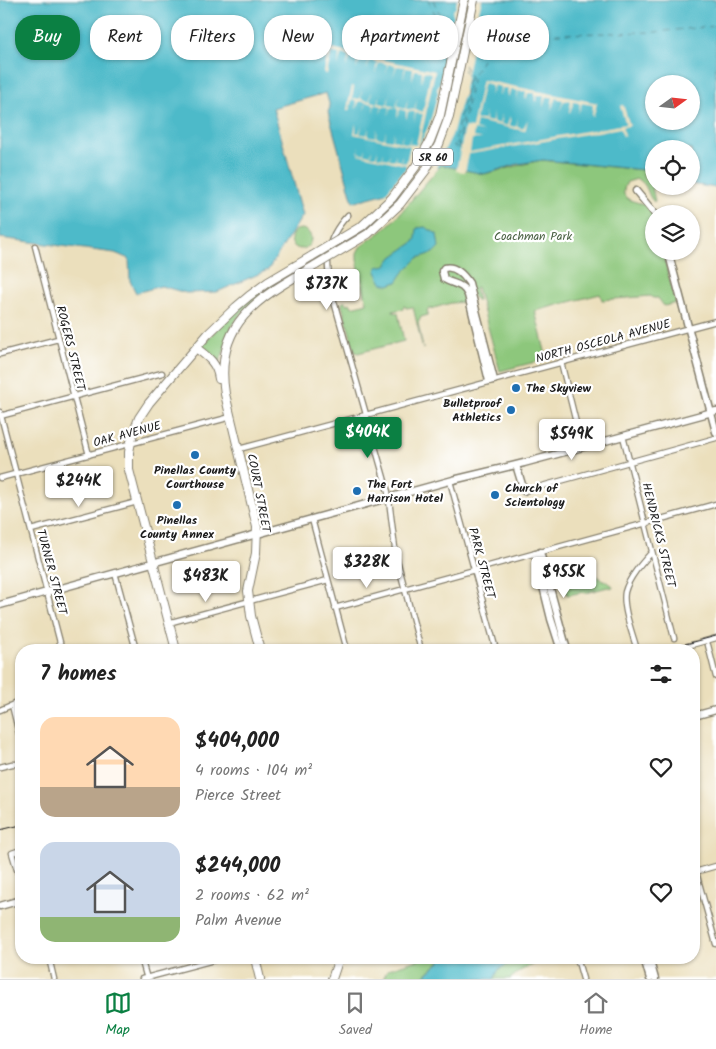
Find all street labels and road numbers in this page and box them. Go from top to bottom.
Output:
road number: SR 60 [413,148,453,166]
street label: ROGERS STREET [51,304,91,394]
street label: NORTH OSCEOLA AVENUE [534,314,674,369]
street label: OAK AVENUE [91,416,164,453]
street label: COURT STREET [242,452,276,536]
street label: HENDRICKS STREET [636,481,681,591]
street label: PARK STREET [463,525,501,602]
street label: TURNER STREET [31,527,72,619]

